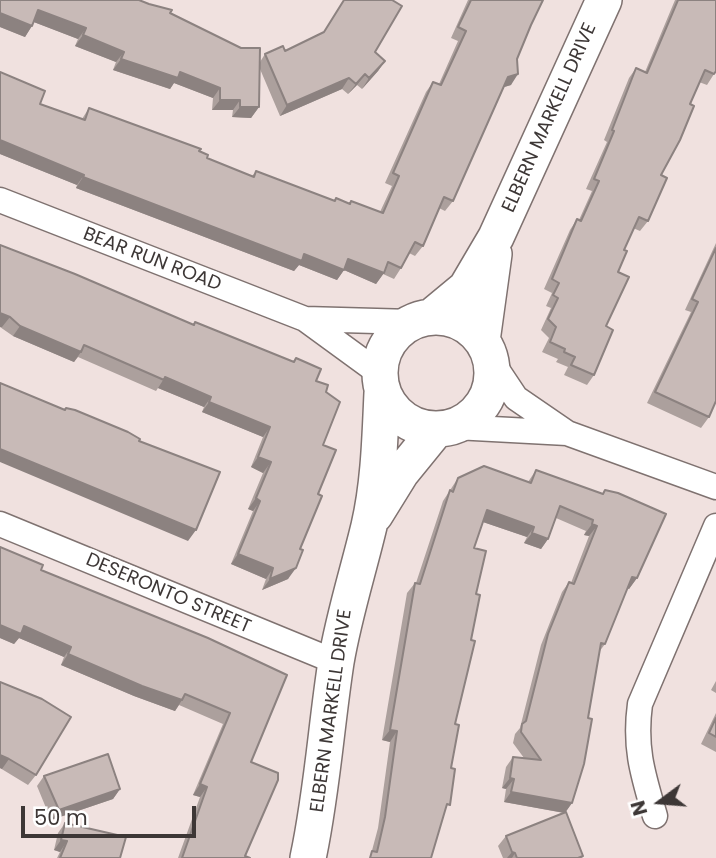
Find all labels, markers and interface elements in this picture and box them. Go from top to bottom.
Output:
street label: ELBERN MARKELL DRIVE [498,20,602,216]
street label: BEAR RUN ROAD [80,223,224,297]
street label: DESERONTO STREET [82,549,254,639]
street label: ELBERN MARKELL DRIVE [306,608,358,814]
north arrow [625,767,695,837]
scale bar [24,792,200,836]
text: N [624,797,654,819]
text: 50 m [34,803,88,832]

